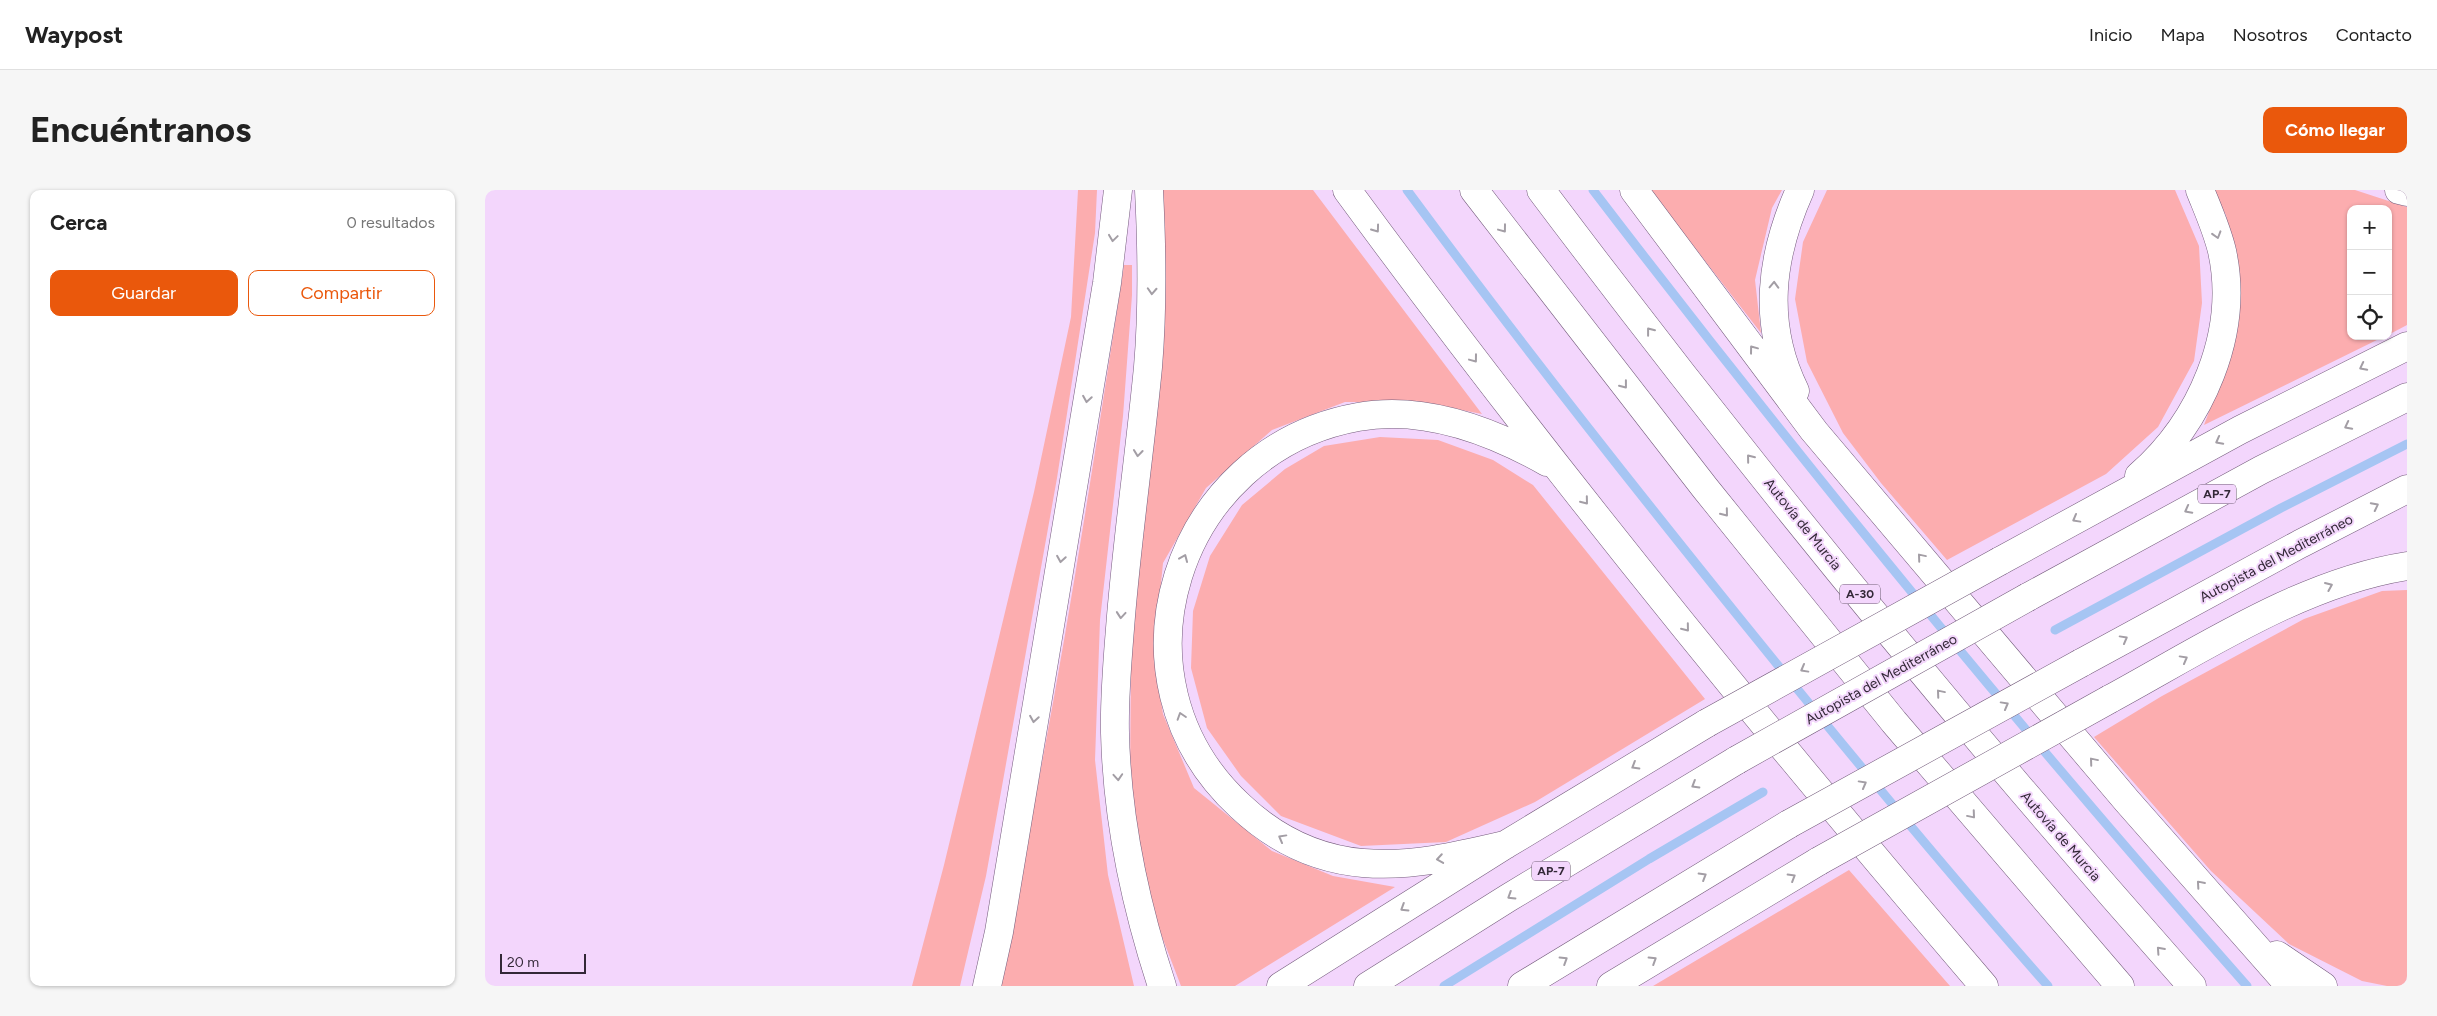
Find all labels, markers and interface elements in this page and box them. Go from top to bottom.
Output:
text: Waypost [25,20,123,49]
text: Inicio [2089,24,2133,46]
text: Mapa [2161,24,2205,46]
text: Nosotros [2233,24,2308,46]
text: Contacto [2336,24,2412,46]
button: Cómo llegar [2263,107,2407,153]
text: Encuéntranos [30,109,251,151]
map controls [2347,205,2392,340]
button: + [2347,205,2392,250]
text: Cerca [50,210,107,235]
text: 0 resultados [346,213,435,232]
one-way arrow [1370,223,1379,233]
one-way arrow [1498,223,1506,232]
one-way arrow [2212,231,2222,239]
one-way arrow [1108,235,1119,243]
button: − [2347,250,2392,295]
button: Guardar [50,270,238,316]
button: Compartir [248,270,435,316]
one-way arrow [1768,281,1779,289]
one-way arrow [1146,287,1157,295]
button: locate [2347,295,2392,340]
one-way arrow [1646,327,1655,336]
one-way arrow [1750,346,1758,355]
one-way arrow [1469,353,1477,362]
one-way arrow [2359,361,2368,371]
one-way arrow [1618,380,1627,389]
one-way arrow [1083,395,1093,403]
one-way arrow [2344,420,2353,430]
one-way arrow [2215,435,2224,445]
one-way arrow [1133,449,1144,457]
one-way arrow [1748,455,1756,464]
street label: Autovía de Murcia [1760,475,1845,574]
road number: AP-7 [2198,484,2236,504]
one-way arrow [1579,495,1587,504]
one-way arrow [2370,502,2379,512]
one-way arrow [2185,504,2194,514]
one-way arrow [1719,507,1727,516]
street label: Autopista del Mediterráneo [2197,511,2356,606]
one-way arrow [2072,513,2081,523]
one-way arrow [1179,554,1189,562]
one-way arrow [1918,554,1926,563]
one-way arrow [1056,555,1066,564]
one-way arrow [2324,582,2333,593]
road number: A-30 [1840,584,1880,604]
one-way arrow [1116,611,1127,619]
one-way arrow [1681,622,1689,631]
street label: Autopista del Mediterráneo [1802,631,1960,728]
one-way arrow [2118,636,2127,646]
one-way arrow [2178,655,2187,665]
one-way arrow [1800,663,1809,673]
one-way arrow [1937,690,1946,699]
one-way arrow [1999,701,2008,711]
one-way arrow [1177,712,1187,721]
one-way arrow [1029,715,1039,724]
one-way arrow [2090,758,2099,767]
one-way arrow [1631,759,1640,769]
one-way arrow [1112,773,1123,781]
one-way arrow [1691,778,1700,788]
one-way arrow [1857,780,1866,790]
street label: Autovía de Murcia [2017,788,2104,885]
one-way arrow [1966,809,1974,818]
one-way arrow [1279,834,1288,844]
one-way arrow [1436,854,1444,864]
road number: AP-7 [1532,861,1570,880]
one-way arrow [1697,872,1706,882]
one-way arrow [1787,873,1796,883]
one-way arrow [2197,881,2206,890]
one-way arrow [1507,889,1516,899]
one-way arrow [1400,902,1409,911]
one-way arrow [2157,946,2166,955]
scale bar [500,951,586,974]
text: 20 m [507,954,539,971]
one-way arrow [1558,957,1567,967]
one-way arrow [1647,957,1656,967]

